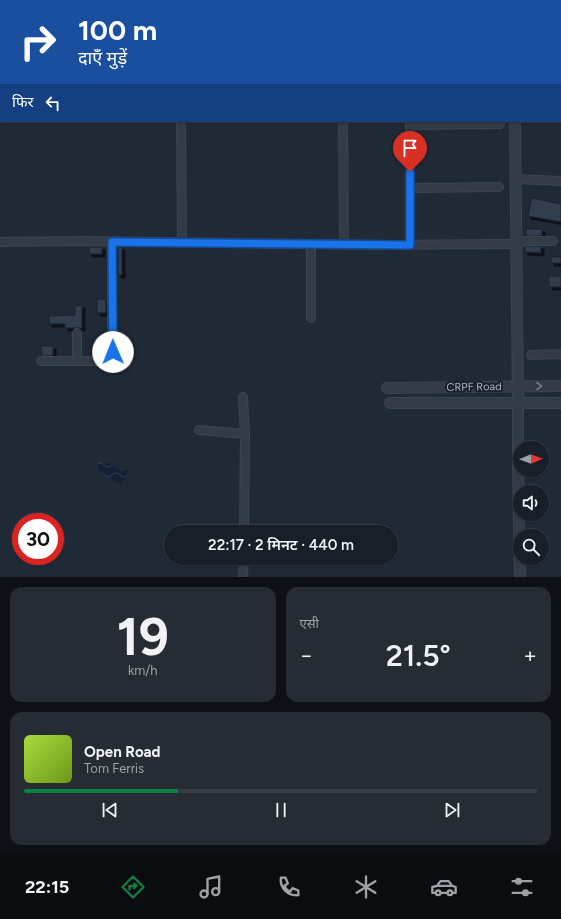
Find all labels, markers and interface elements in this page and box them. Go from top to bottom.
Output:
text: 100 m [78,13,157,47]
icon: right [12,16,64,68]
text: दाएँ मुड़ें [78,47,127,69]
icon: left [42,92,64,114]
text: फिर [12,93,34,111]
pin [393,131,427,172]
icon: arrive [399,137,421,159]
position arrow [92,331,134,373]
street label: CRPF Road [446,380,502,394]
one-way arrow [536,382,542,390]
north arrow [513,441,549,477]
map controls [513,441,549,565]
button: sound [513,485,549,521]
speed limit sign: 30 [12,513,64,565]
button: search [513,529,549,565]
text: 22:17 · 2 मिनट · 440 m [208,536,354,554]
text: 19 [117,606,169,668]
text: एसी [300,616,319,631]
text: 21.5° [386,637,451,674]
text: − [300,642,313,669]
text: + [523,642,537,669]
text: km/h [128,663,158,678]
text: Open Road [84,743,161,761]
text: Tom Ferris [84,761,144,776]
icon: previous [99,799,121,821]
icon: pause [270,799,292,821]
icon: next [441,799,463,821]
icon: directions [119,873,147,901]
icon: music [197,873,225,901]
icon: phone [275,873,303,901]
icon: climate [352,873,380,901]
icon: car [430,873,458,901]
icon: filters [508,873,536,901]
text: 22:15 [25,876,69,898]

